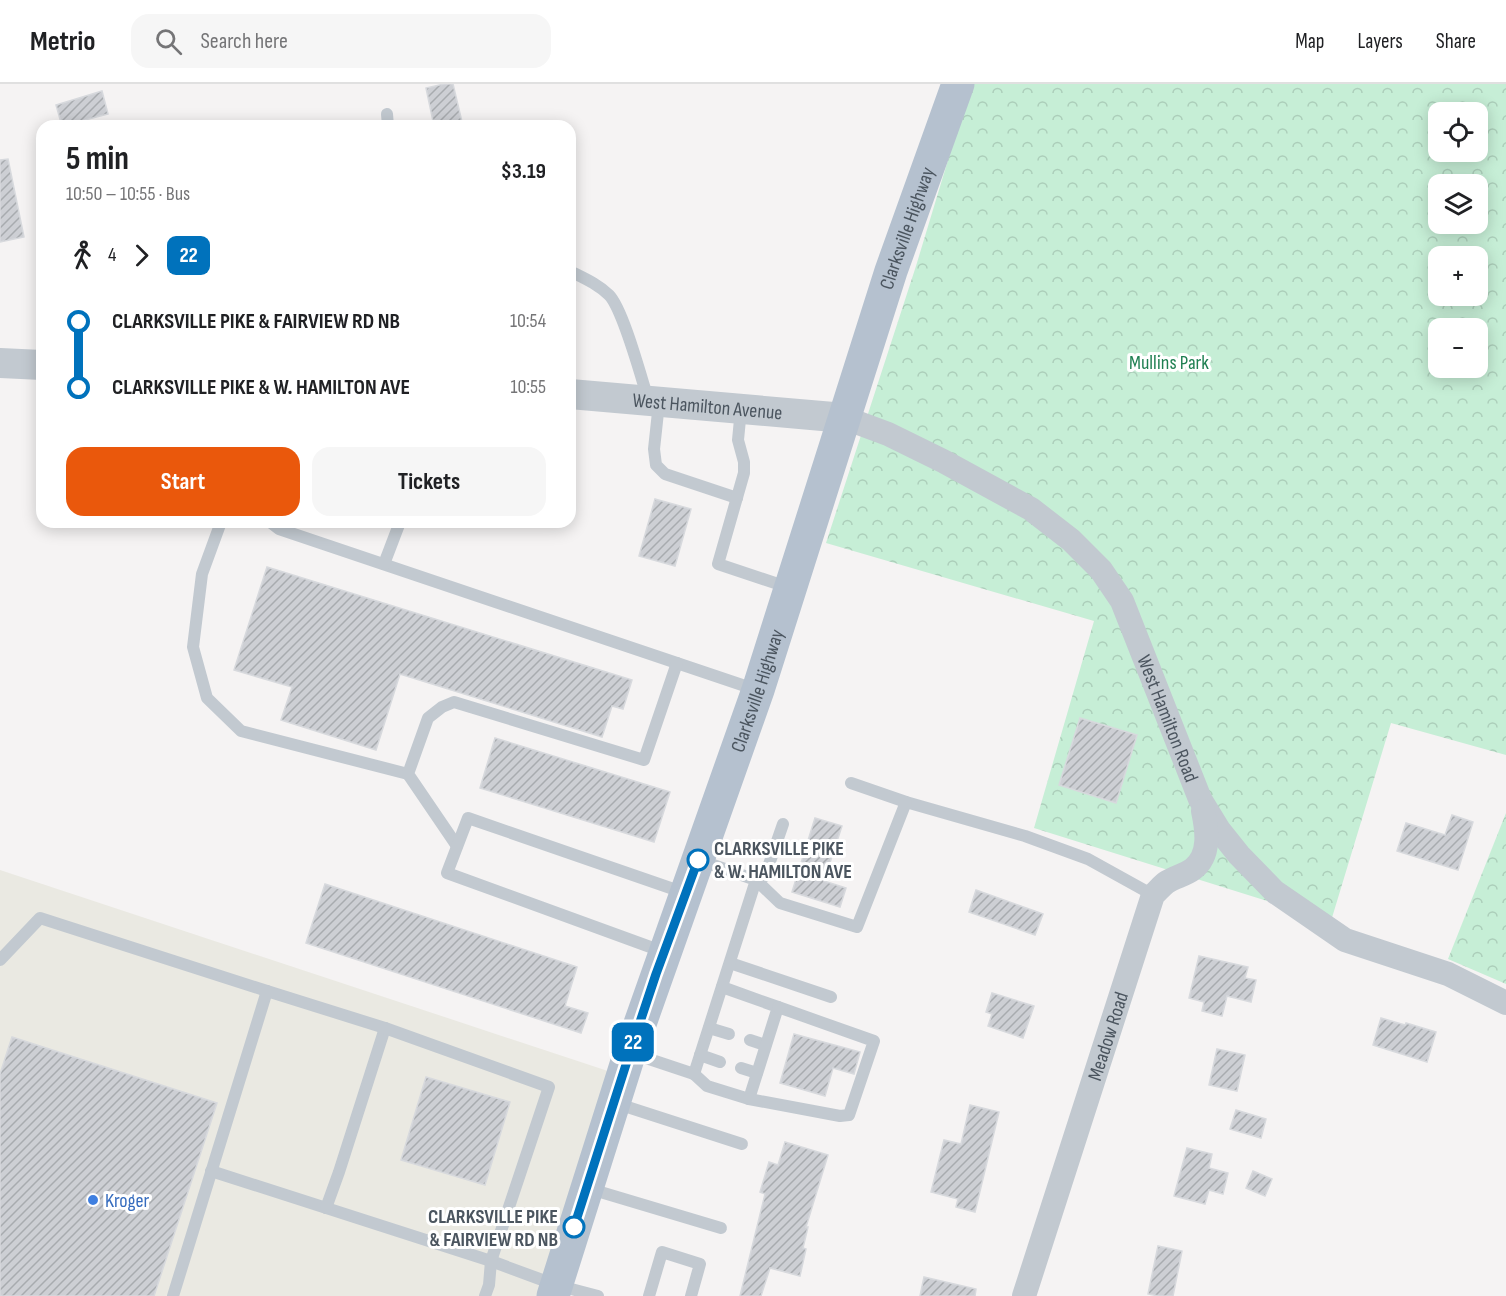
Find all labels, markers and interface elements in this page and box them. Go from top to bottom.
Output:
search box [131,14,551,68]
text: Metrio [30,25,95,58]
icon: search [152,25,185,58]
text: Search here [200,28,288,55]
text: Map [1295,29,1324,54]
text: Layers [1357,29,1403,54]
text: Share [1436,29,1476,54]
map controls [1428,102,1488,378]
button: locate [1428,102,1488,162]
text: 5 min [66,139,129,179]
text: $3.19 [501,158,546,185]
street label: Clarksville Highway [875,164,940,293]
button: layers [1428,174,1488,234]
text: 10:50 – 10:55 · Bus [66,182,190,206]
icon: walk [66,239,99,272]
icon: forward [125,239,158,272]
text: 4 [108,243,116,267]
text: 22 [179,243,198,268]
button: + [1428,246,1488,306]
text: CLARKSVILLE PIKE & FAIRVIEW RD NB [112,308,400,335]
text: 10:54 [510,309,546,333]
button: − [1428,318,1488,378]
park label: Mullins Park [1129,351,1209,375]
text: CLARKSVILLE PIKE & W. HAMILTON AVE [112,374,410,401]
text: 10:55 [511,375,546,399]
street label: West Hamilton Avenue [631,389,783,425]
button: Start [66,447,300,516]
button: Tickets [312,447,546,516]
street label: Clarksville Highway [726,626,790,756]
street label: West Hamilton Road [1131,652,1203,786]
place label: CLARKSVILLE PIKE & W. HAMILTON AVE [714,837,852,884]
marker: CLARKSVILLE PIKE & W. HAMILTON AVE [687,849,709,871]
street label: Meadow Road [1083,989,1134,1084]
line badge: 22 [606,1022,660,1062]
text: 22 [624,1030,642,1055]
place label: Kroger [105,1189,150,1213]
marker: Kroger [86,1193,100,1207]
place label: CLARKSVILLE PIKE & FAIRVIEW RD NB [428,1205,558,1252]
marker: CLARKSVILLE PIKE & FAIRVIEW RD NB [563,1216,585,1238]

